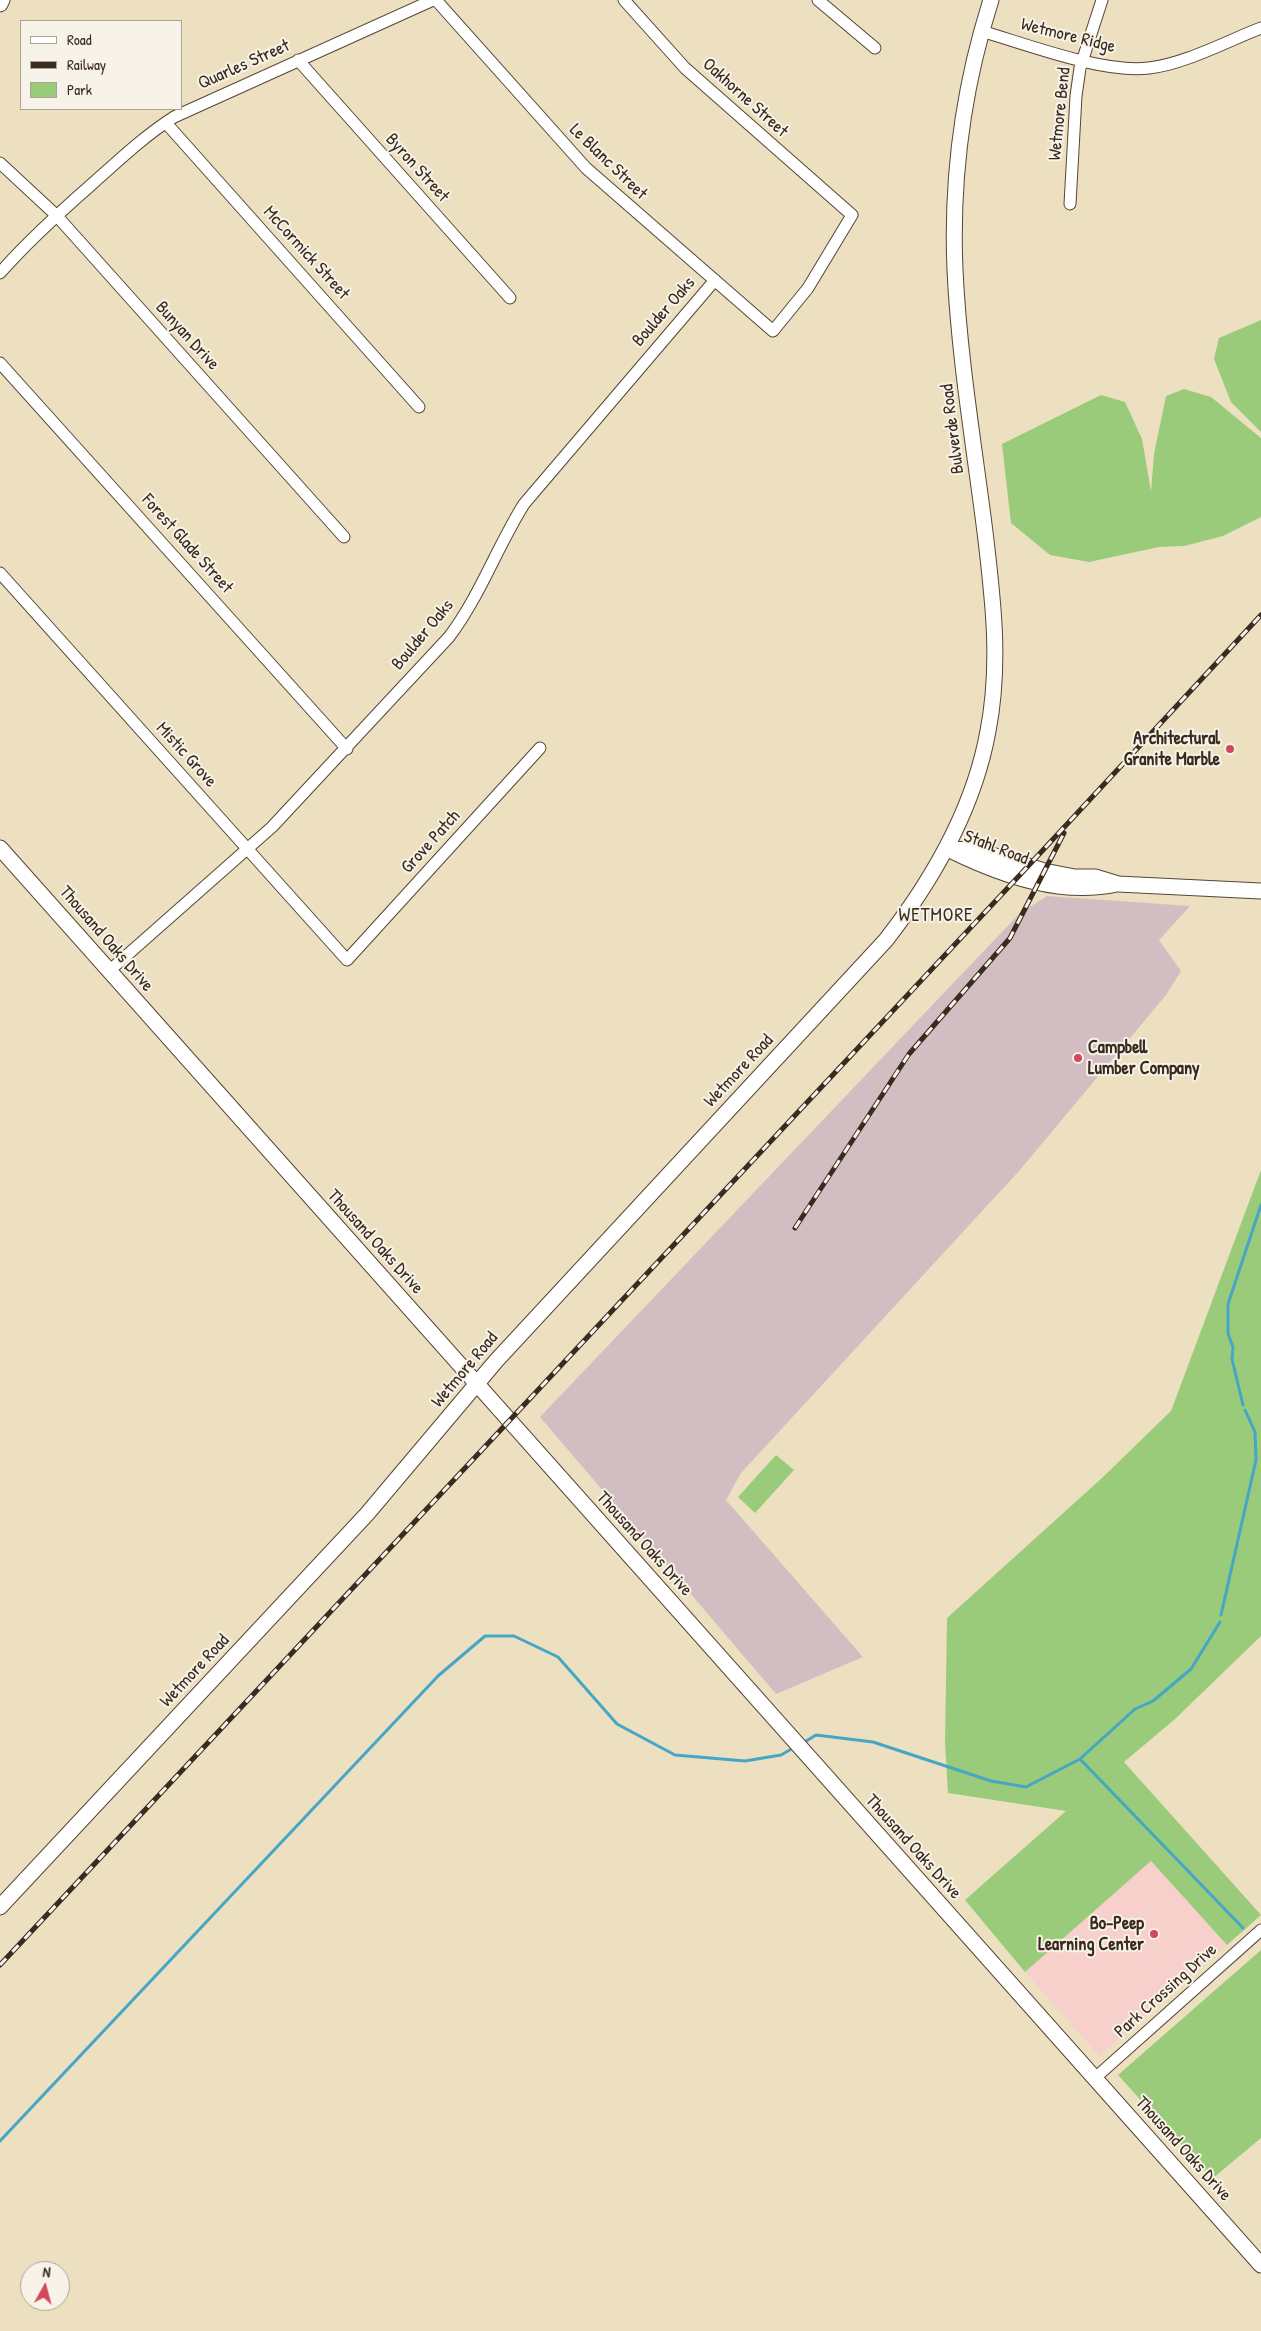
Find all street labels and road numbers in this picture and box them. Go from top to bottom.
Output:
street label: Wetmore Ridge [1019,14,1117,58]
street label: Quarles Street [195,35,293,95]
street label: Oakhorne Street [698,54,792,142]
street label: Wetmore Bend [1044,66,1076,162]
street label: Le Blanc Street [564,119,652,205]
street label: Byron Street [381,129,453,207]
street label: McCormick Street [258,202,354,304]
street label: Boulder Oaks [628,273,700,351]
street label: Bunyan Drive [150,297,224,375]
street label: Bulverde Road [937,383,969,475]
street label: Forest Glade Street [137,490,237,598]
street label: Boulder Oaks [387,595,459,675]
street label: Mistic Grove [151,718,221,792]
street label: Grove Patch [397,806,465,878]
street label: Stahl Road [961,826,1031,870]
street label: Thousand Oaks Drive [54,882,158,996]
street label: Wetmore Road [700,1030,778,1112]
street label: Thousand Oaks Drive [322,1185,428,1299]
street label: Wetmore Road [427,1328,503,1412]
street label: Thousand Oaks Drive [591,1487,697,1601]
street label: Wetmore Road [156,1630,234,1712]
street label: Thousand Oaks Drive [860,1790,966,1904]
street label: Park Crossing Drive [1110,1939,1222,2043]
street label: Thousand Oaks Drive [1130,2092,1236,2206]

